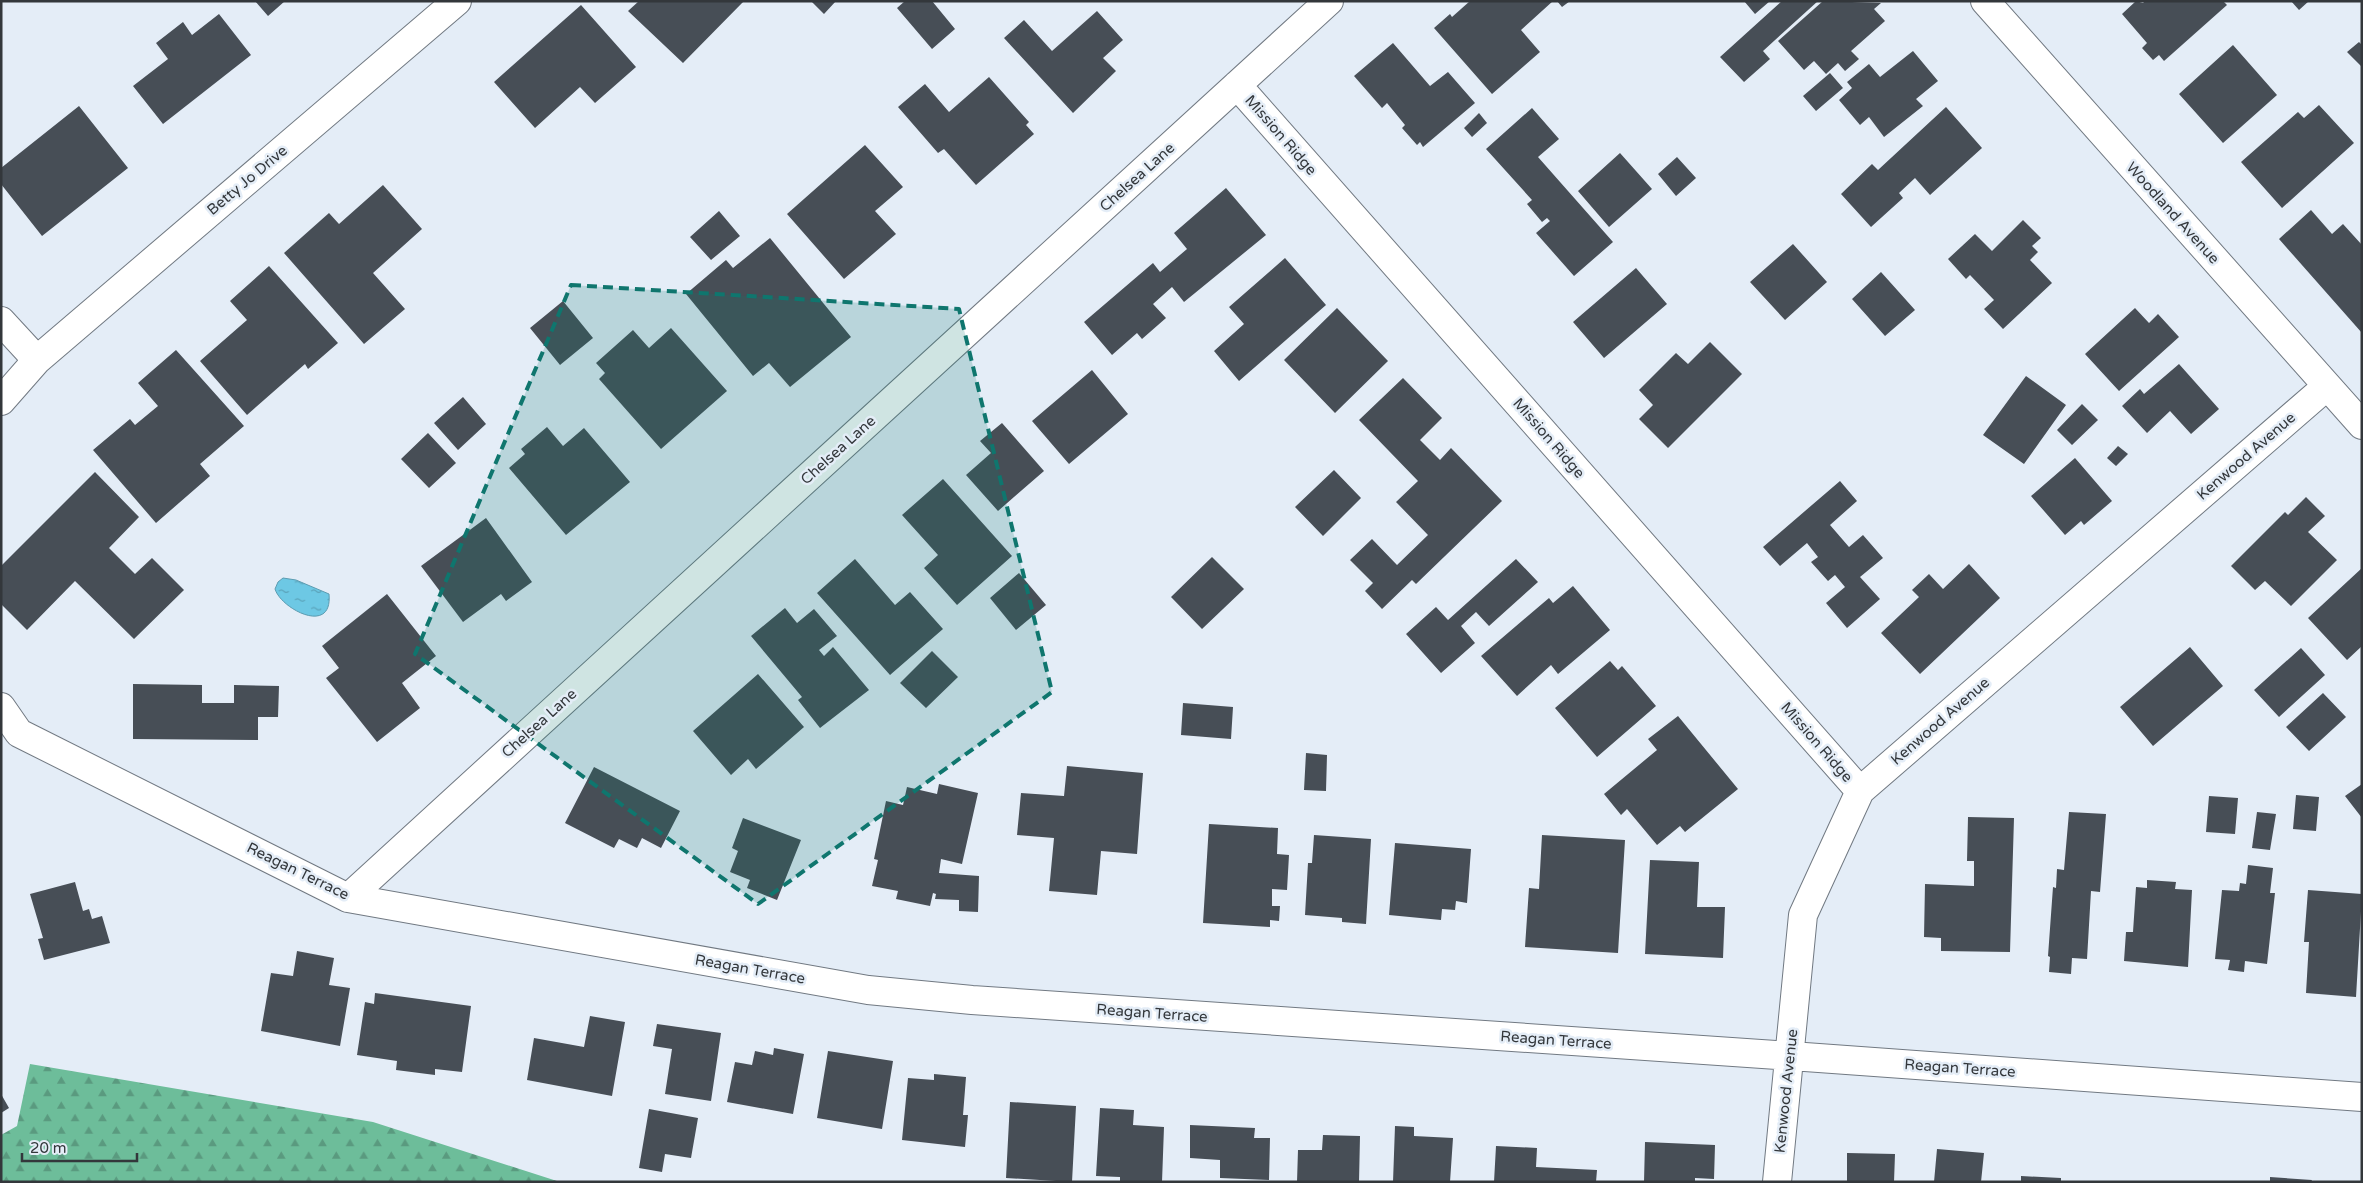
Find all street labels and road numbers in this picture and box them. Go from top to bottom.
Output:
street label: Mission Ridge [1241,91,1321,179]
street label: Chelsea Lane [1096,139,1178,215]
street label: Betty Jo Drive [203,141,291,219]
street label: Woodland Avenue [2123,158,2223,268]
street label: Mission Ridge [1509,394,1589,482]
street label: Kenwood Avenue [2193,408,2299,504]
street label: Chelsea Lane [797,412,879,488]
street label: Kenwood Avenue [1887,673,1993,769]
street label: Chelsea Lane [498,685,580,761]
street label: Mission Ridge [1777,698,1857,786]
street label: Reagan Terrace [244,838,352,904]
street label: Reagan Terrace [694,950,806,988]
street label: Reagan Terrace [1096,1000,1208,1026]
street label: Reagan Terrace [1500,1027,1612,1053]
street label: Kenwood Avenue [1771,1028,1801,1154]
street label: Reagan Terrace [1904,1055,2016,1081]

